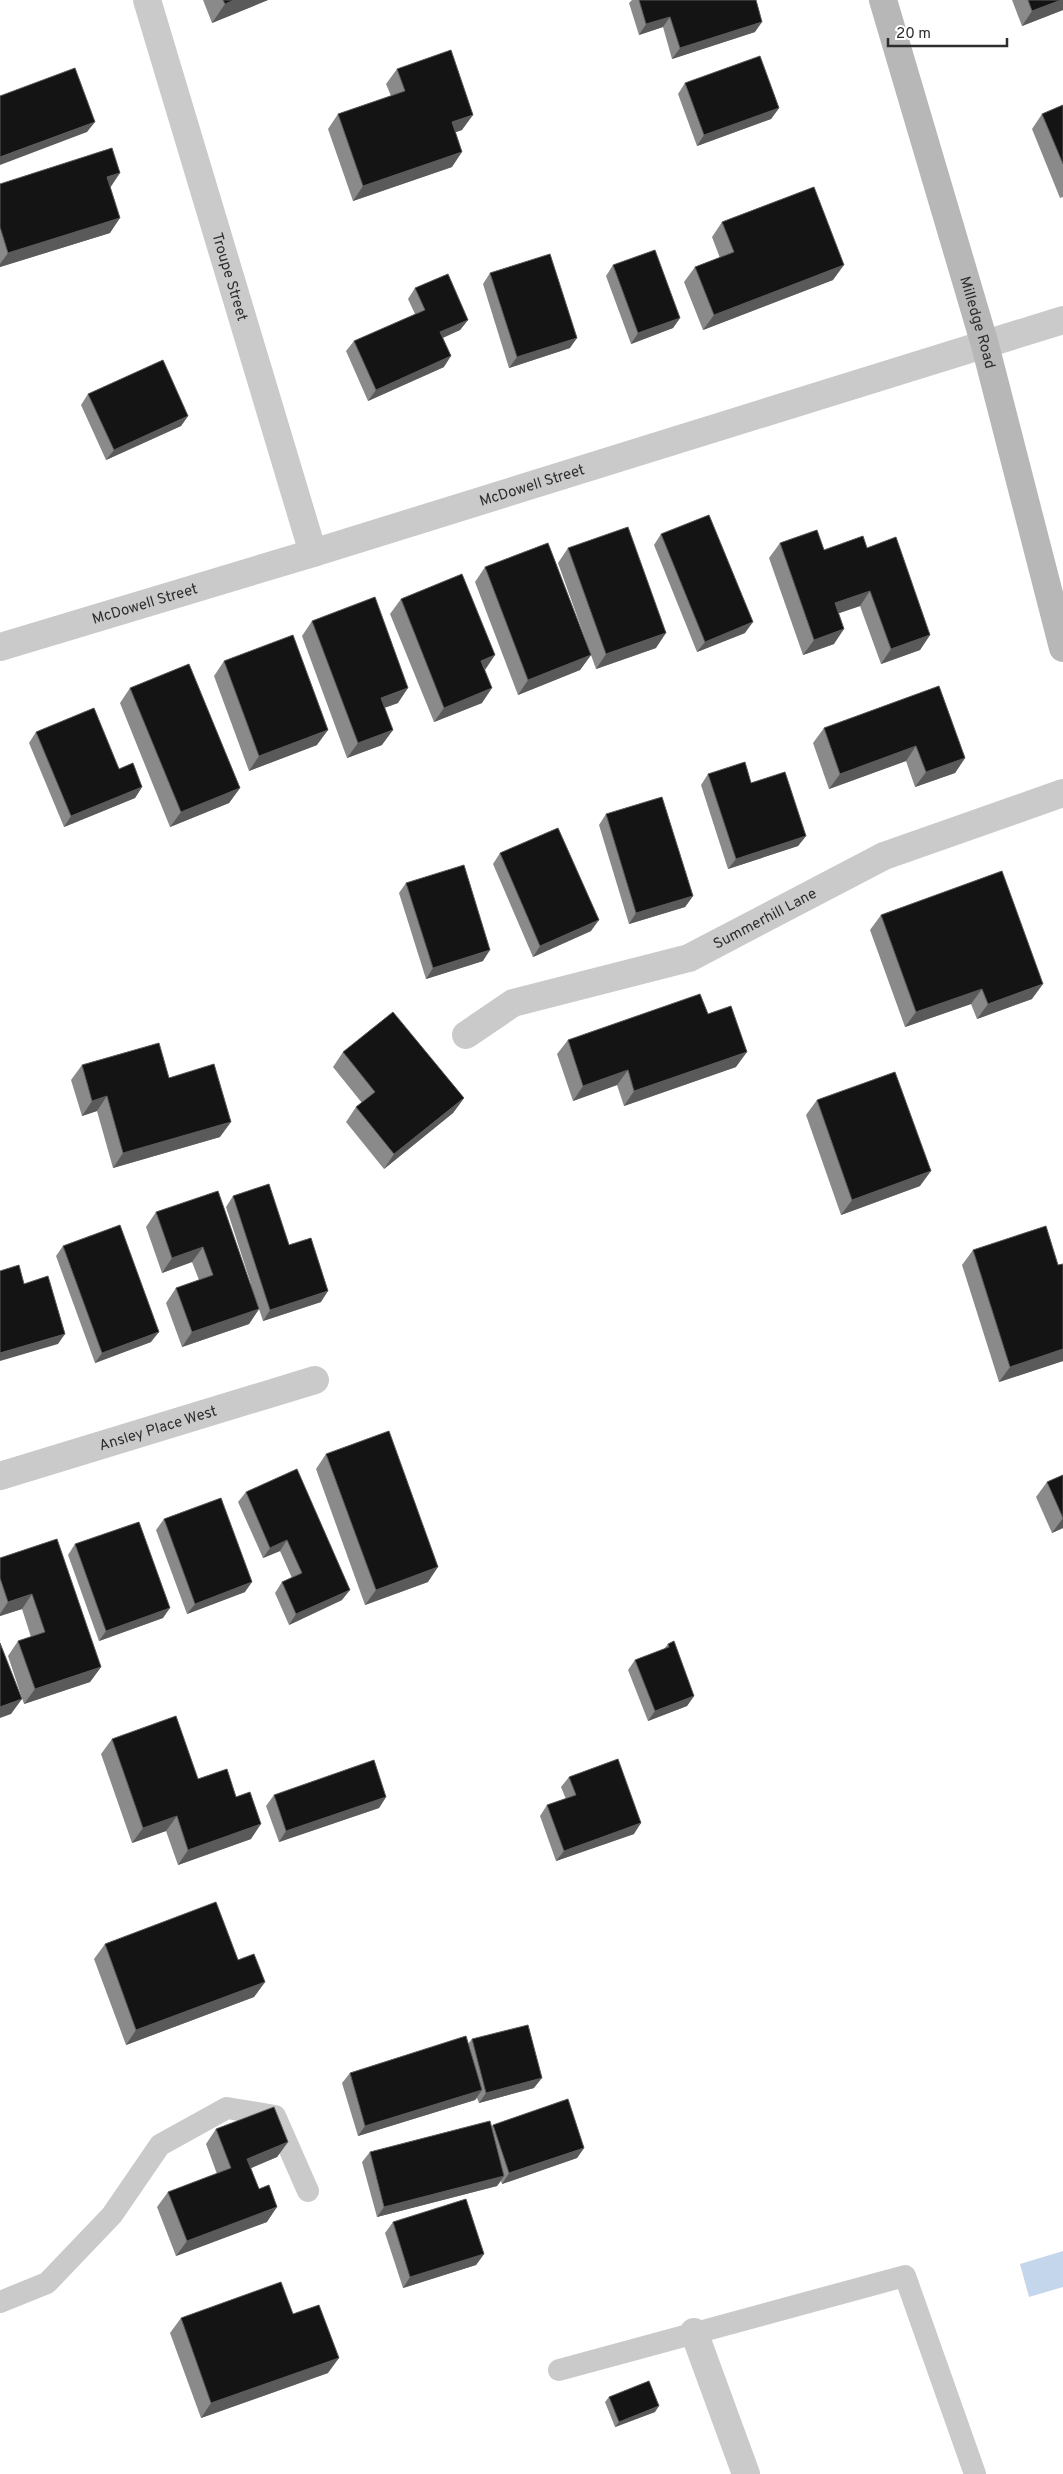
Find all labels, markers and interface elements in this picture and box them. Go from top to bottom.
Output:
scale bar [888,15,1007,47]
text: 20 m [896,25,931,44]
street label: Troupe Street [206,231,251,324]
street label: Milledge Road [954,274,999,371]
street label: McDowell Street [477,461,587,512]
street label: McDowell Street [90,580,200,630]
street label: Summerhill Lane [710,885,820,955]
street label: Ansley Place West [97,1402,219,1456]

